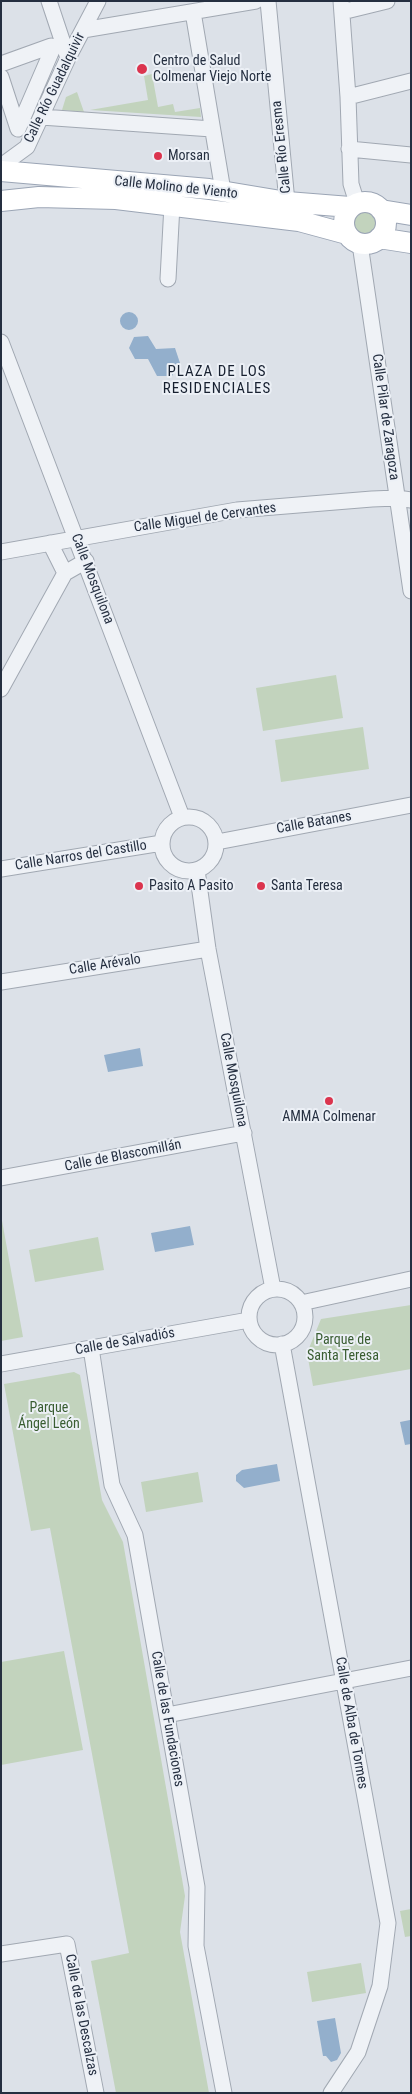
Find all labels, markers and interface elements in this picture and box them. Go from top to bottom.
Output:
street label: Calle Río Guadalquivir [21,30,89,146]
place label: Centro de Salud Colmenar Viejo Norte [153,53,271,85]
marker: Centro de Salud Colmenar Viejo Norte [135,62,149,76]
street label: Calle Río Eresma [269,100,295,194]
place label: Morsan [168,148,210,164]
marker: Morsan [152,150,164,162]
street label: Calle Molino de Viento [113,173,239,203]
street label: Calle Pilar de Zaragoza [368,353,402,481]
district label: PLAZA DE LOS RESIDENCIALES [161,363,273,398]
street label: Calle Miguel de Cervantes [133,500,277,536]
street label: Calle Mosquilona [67,531,117,627]
street label: Calle Batanes [275,808,353,838]
street label: Calle Narros del Castillo [14,837,148,875]
place label: Pasito A Pasito [149,878,234,894]
place label: Santa Teresa [271,878,343,894]
marker: Pasito A Pasito [133,880,145,892]
marker: Santa Teresa [255,880,267,892]
street label: Calle Arévalo [68,951,142,979]
street label: Calle Mosquilona [216,1032,250,1128]
marker: AMMA Colmenar [323,1095,335,1107]
place label: AMMA Colmenar [282,1109,376,1125]
street label: Calle de Blascomillán [63,1136,183,1176]
street label: Calle de Salvadiós [74,1325,176,1359]
park label: Parque de Santa Teresa [307,1332,379,1364]
park label: Parque Ángel León [18,1400,80,1432]
street label: Calle de las Fundaciones [147,1650,187,1788]
street label: Calle de Alba de Tormes [331,1656,371,1790]
street label: Calle de las Descalzas [61,1953,101,2077]

